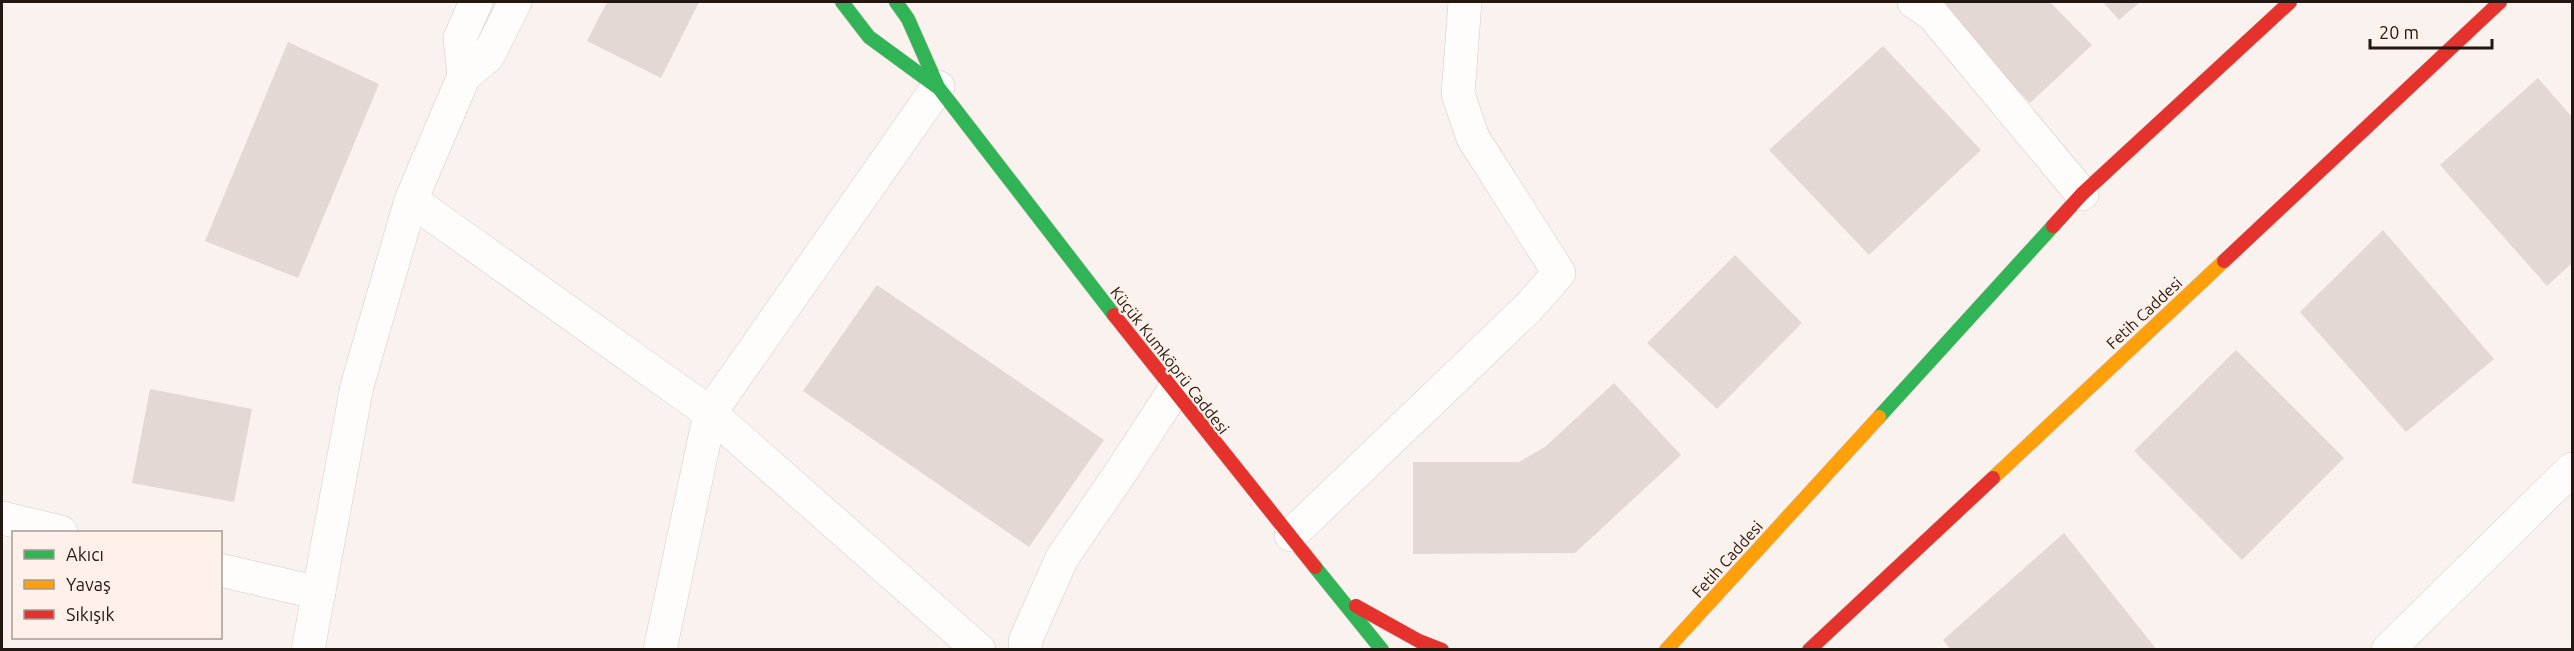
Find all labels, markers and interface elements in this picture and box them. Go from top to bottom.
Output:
scale bar [2370,12,2492,50]
text: 20 m [2379,22,2419,42]
street label: Fetih Caddesi [2103,273,2185,353]
street label: Küçük Kumköprü Caddesi [1107,283,1233,437]
street label: Fetih Caddesi [1688,517,1766,601]
legend [12,531,222,639]
text: Akıcı [66,544,104,564]
text: Yavaş [66,574,111,594]
text: Sıkışık [66,604,115,624]

